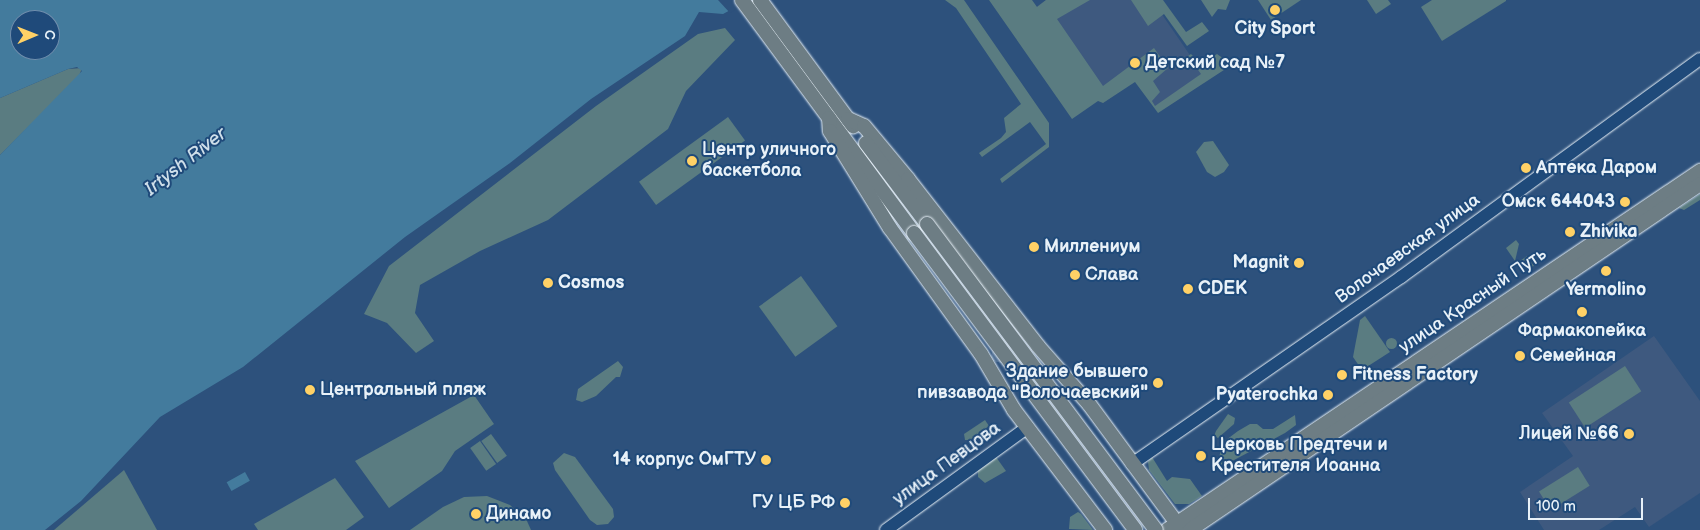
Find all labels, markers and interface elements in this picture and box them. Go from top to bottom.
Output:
marker: City Sport [1269,4,1281,16]
north arrow [10,10,60,60]
place label: City Sport [1234,18,1316,40]
text: С [41,30,58,40]
place label: Детский сад №7 [1145,52,1285,74]
marker: Детский сад №7 [1129,57,1141,69]
water label: Irtysh River [141,123,231,201]
place label: Центр уличного баскетбола [702,140,836,182]
marker: Центр уличного баскетбола [686,155,698,167]
place label: Аптека Даром [1536,157,1657,179]
marker: Аптека Даром [1520,162,1532,174]
street label: Волочаевская улица [1332,189,1484,309]
place label: Омск 644043 [1502,191,1615,213]
marker: Омск 644043 [1619,196,1631,208]
place label: Zhivika [1580,221,1638,243]
marker: Zhivika [1564,226,1576,238]
place label: Миллениум [1044,236,1141,258]
marker: Миллениум [1028,241,1040,253]
street label: улица Красный Путь [1395,244,1551,358]
place label: Magnit [1232,252,1289,274]
marker: Magnit [1293,257,1305,269]
place label: Слава [1085,264,1138,286]
marker: Yermolino [1600,265,1612,277]
marker: Слава [1069,269,1081,281]
place label: Cosmos [558,272,624,294]
marker: Cosmos [542,277,554,289]
place label: CDEK [1198,278,1247,300]
place label: Yermolino [1566,279,1646,301]
marker: CDEK [1182,283,1194,295]
marker: Фармакопейка [1576,306,1588,318]
place label: Фармакопейка [1518,320,1646,342]
place label: Семейная [1530,345,1616,367]
marker: Семейная [1514,350,1526,362]
place label: Здание бывшего пивзавода "Волочаевский" [917,362,1148,404]
place label: Fitness Factory [1352,364,1478,386]
marker: Fitness Factory [1336,369,1348,381]
marker: Здание бывшего пивзавода "Волочаевский" [1152,377,1164,389]
place label: Центральный пляж [320,379,486,401]
marker: Центральный пляж [304,384,316,396]
place label: Pyaterochka [1216,384,1318,406]
marker: Pyaterochka [1322,389,1334,401]
street label: улица Певцова [889,418,1005,510]
place label: Лицей №66 [1519,423,1619,445]
marker: Лицей №66 [1623,428,1635,440]
place label: Церковь Предтечи и Крестителя Иоанна [1211,435,1388,478]
place label: 14 корпус ОмГТУ [612,449,756,471]
marker: Церковь Предтечи и Крестителя Иоанна [1195,450,1207,462]
marker: 14 корпус ОмГТУ [760,454,772,466]
scale bar [1530,488,1645,520]
place label: ГУ ЦБ РФ [752,492,835,514]
marker: ГУ ЦБ РФ [839,497,851,509]
text: 100 m [1536,497,1576,516]
place label: Динамо [486,503,551,525]
marker: Динамо [470,508,482,520]

